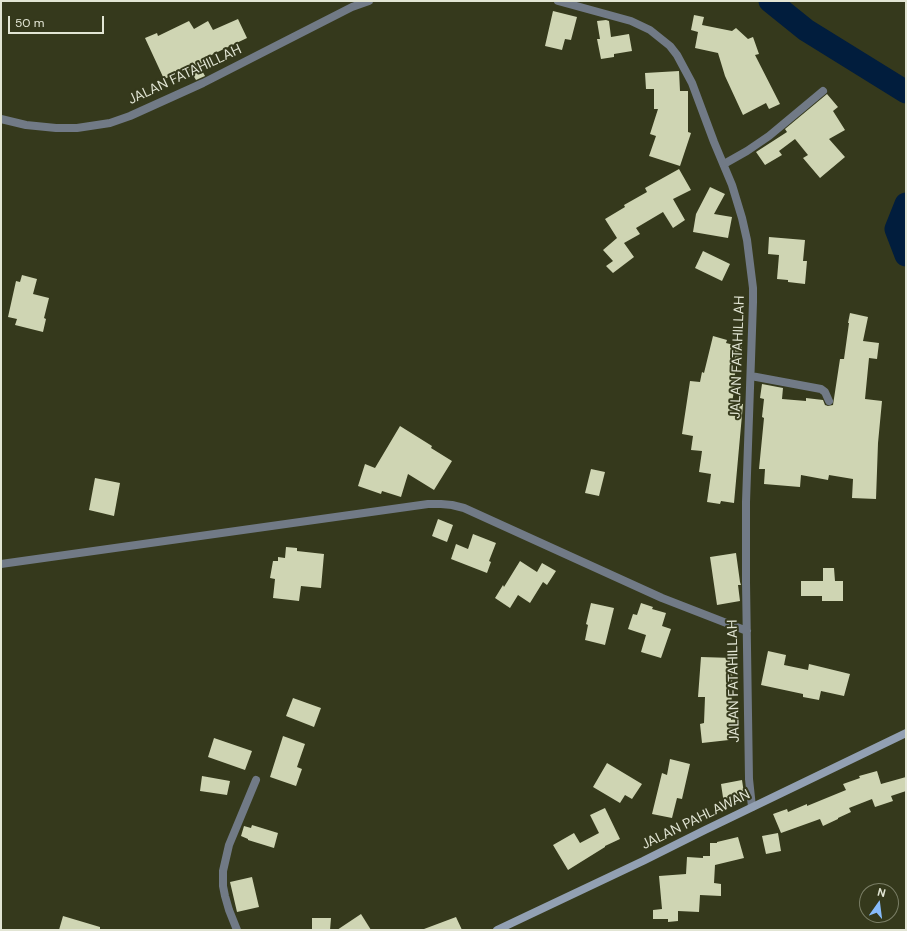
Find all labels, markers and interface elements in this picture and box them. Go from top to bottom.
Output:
scale bar [10,8,106,34]
text: 50 m [15,15,44,31]
street label: JALAN FATAHILLAH [126,41,244,109]
street label: JALAN FATAHILLAH [727,295,749,419]
street label: JALAN FATAHILLAH [725,619,743,743]
street label: JALAN PAHLAWAN [639,786,753,854]
north arrow [859,883,899,923]
text: N [876,885,887,900]

